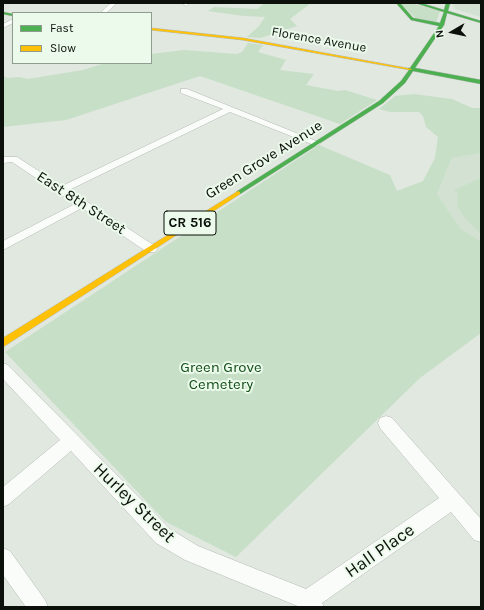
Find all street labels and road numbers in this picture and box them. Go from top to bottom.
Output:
street label: Florence Avenue [270,24,368,56]
street label: Green Grove Avenue [202,117,326,203]
street label: East 8th Street [33,168,129,238]
road number: CR 516 [164,211,216,235]
street label: Hurley Street [88,458,180,548]
street label: Hall Place [341,519,419,583]

